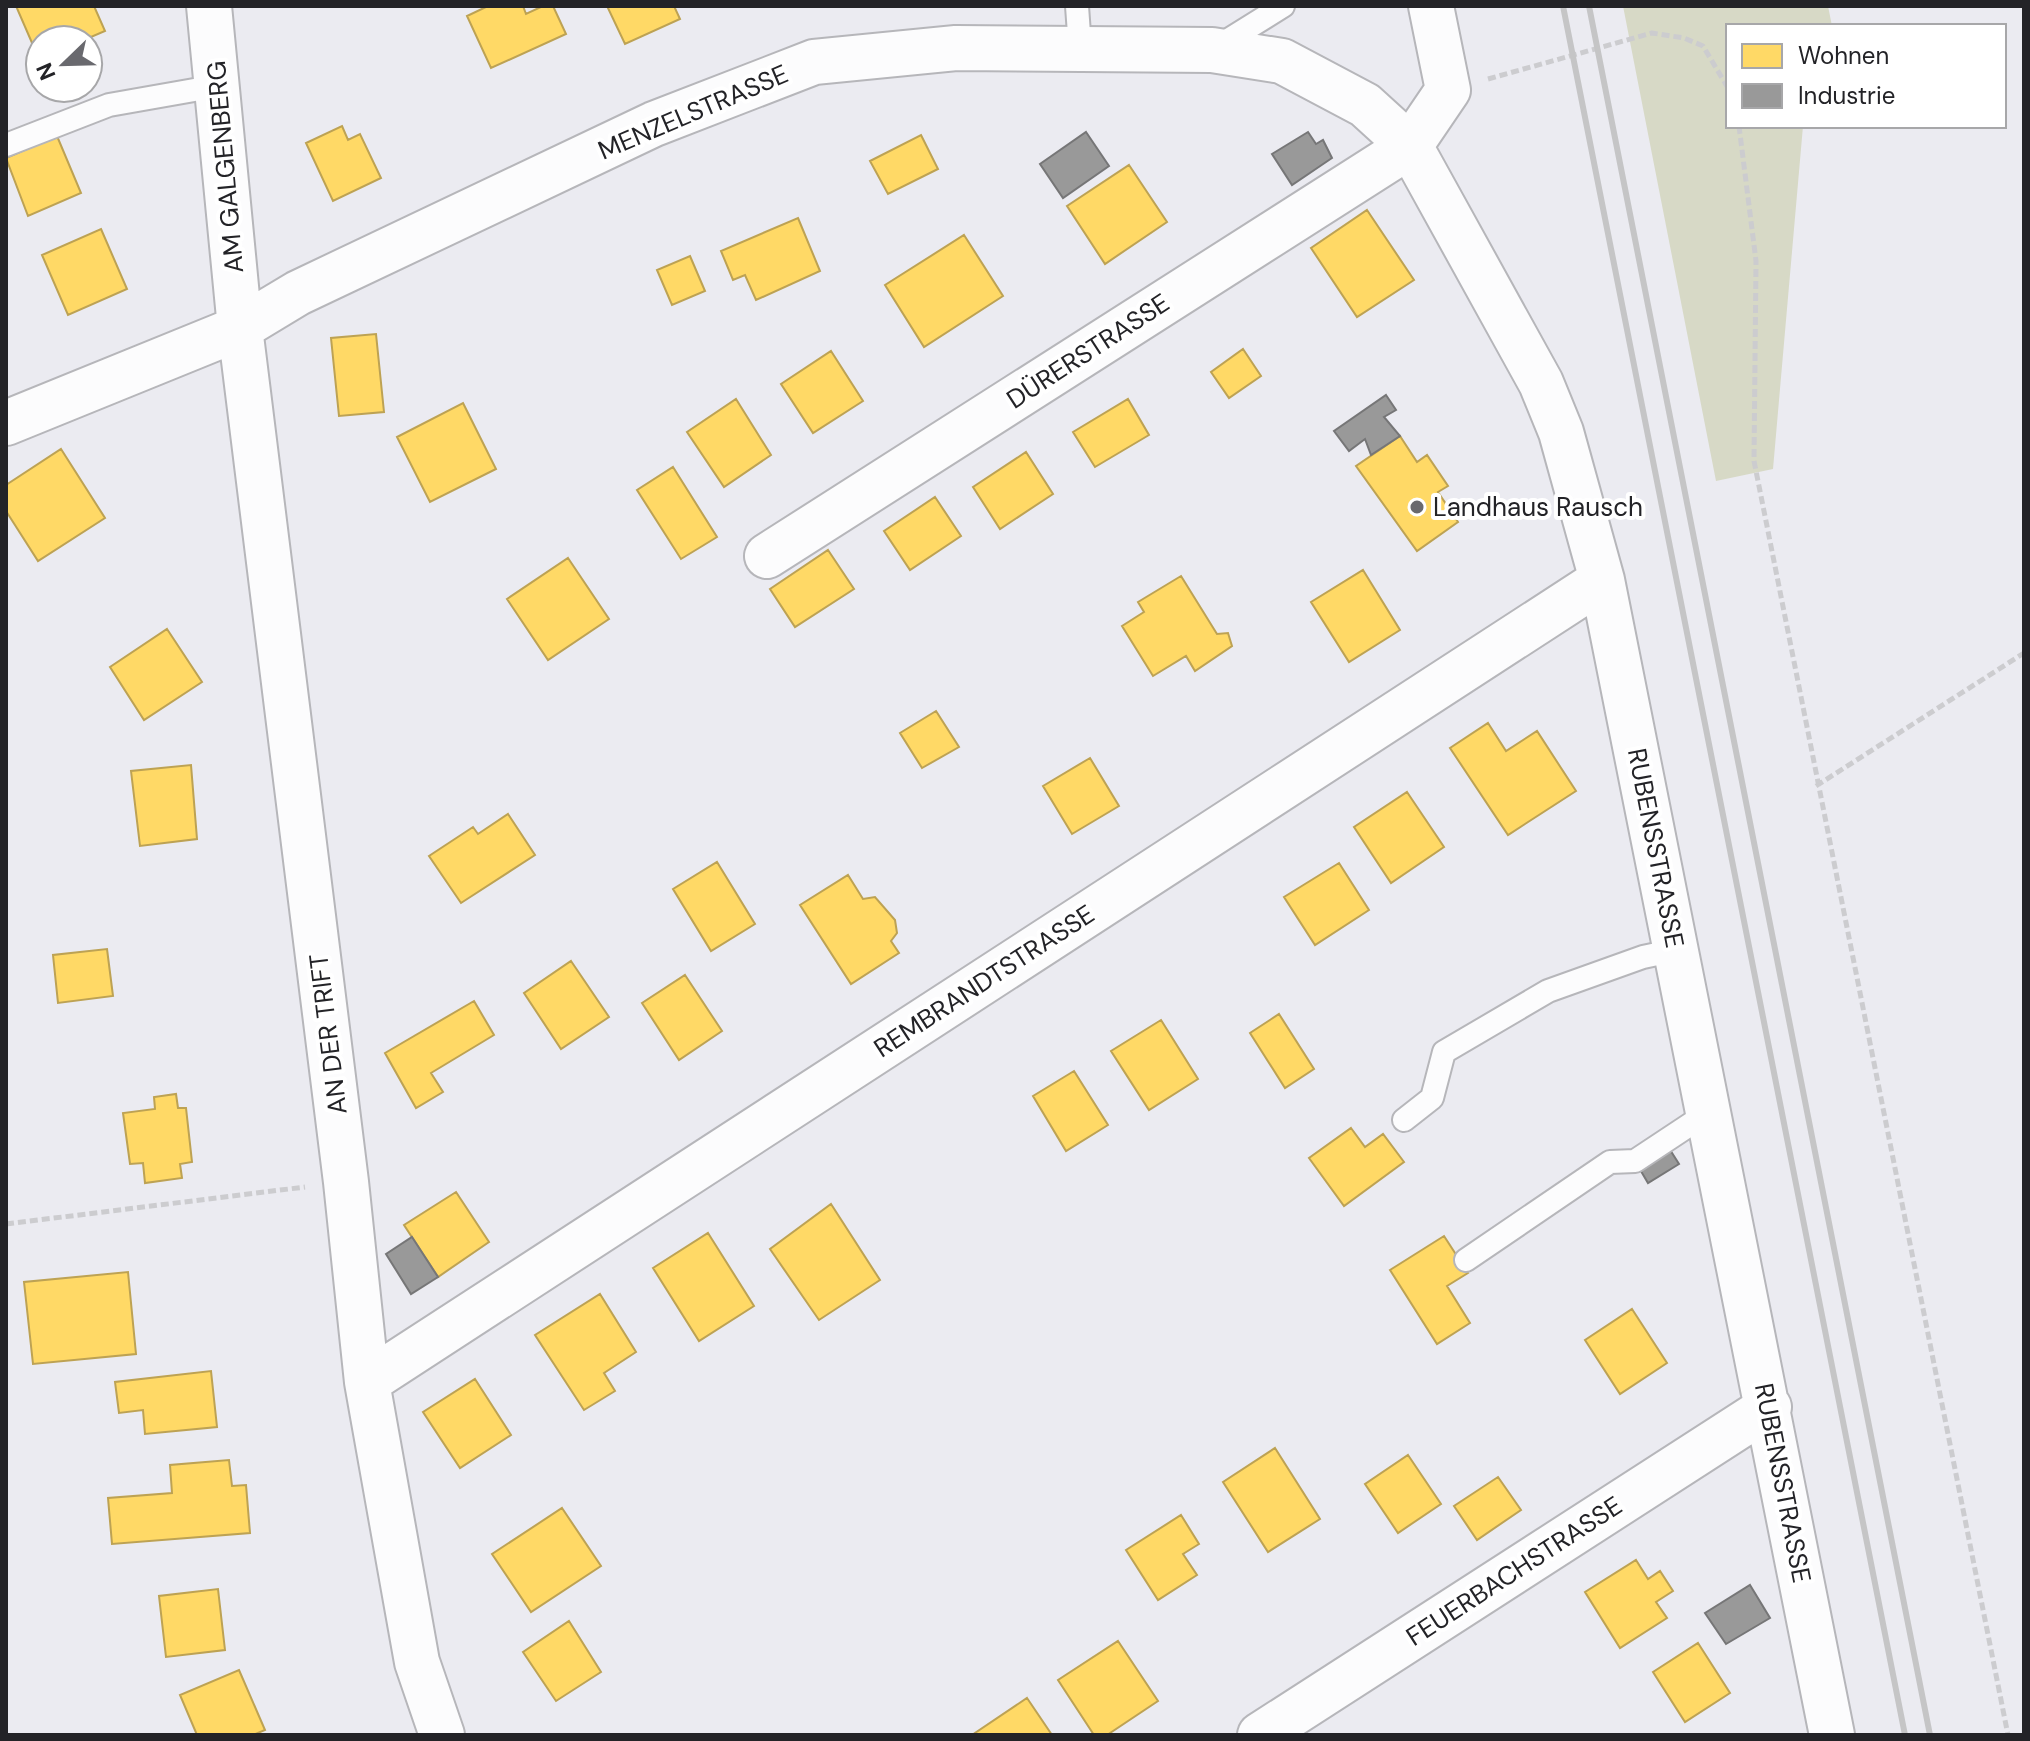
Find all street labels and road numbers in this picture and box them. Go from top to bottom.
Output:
street label: MENZELSTRASSE [593,57,793,167]
street label: AM GALGENBERG [199,59,251,275]
street label: DÜRERSTRASSE [1000,286,1176,416]
street label: RUBENSSTRASSE [1620,745,1692,951]
street label: REMBRANDTSTRASSE [867,897,1101,1065]
street label: AN DER TRIFT [301,952,355,1116]
street label: RUBENSSTRASSE [1747,1380,1819,1586]
street label: FEUERBACHSTRASSE [1400,1489,1628,1653]

